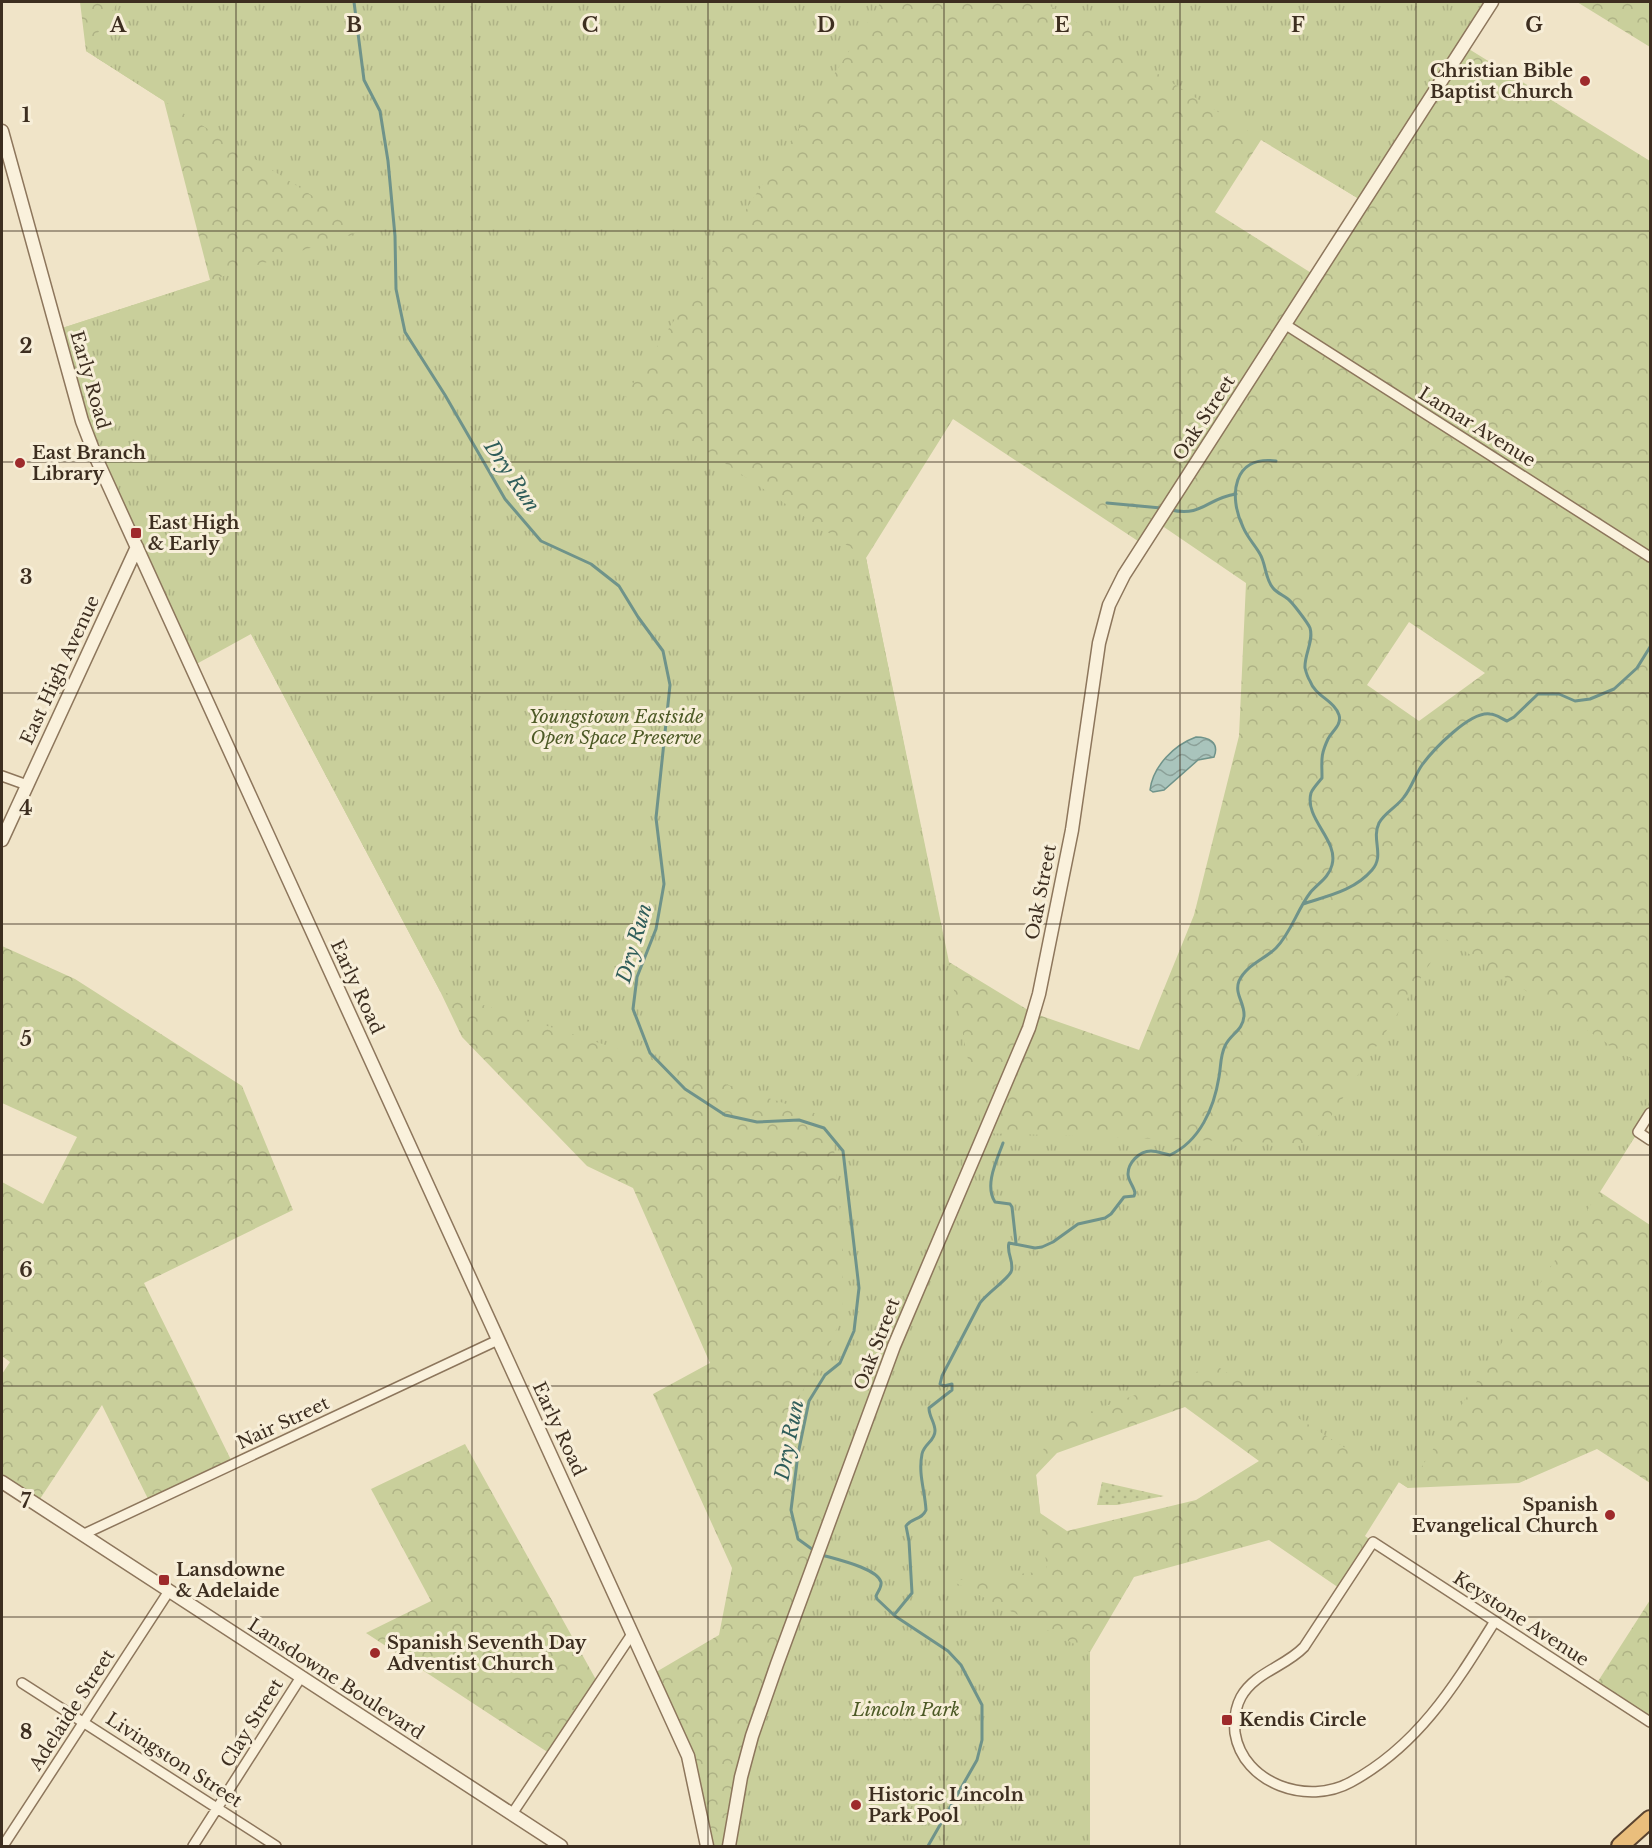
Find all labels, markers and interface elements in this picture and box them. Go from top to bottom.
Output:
text: A [109,13,127,37]
text: B [346,13,362,37]
text: C [582,13,598,37]
text: D [817,13,835,37]
text: E [1054,13,1070,37]
text: F [1291,13,1305,37]
text: G [1525,13,1543,37]
place label: Christian Bible Baptist Church [1430,60,1573,103]
marker: Christian Bible Baptist Church [1578,74,1592,88]
text: 1 [22,103,31,127]
street label: Early Road [65,328,115,432]
text: 2 [19,334,33,358]
street label: Oak Street [1168,371,1240,465]
street label: Lamar Avenue [1415,382,1539,472]
water label: Dry Run [479,435,545,516]
place label: East Branch Library [32,442,146,485]
marker: East Branch Library [13,456,27,470]
place label: East High & Early [148,512,240,555]
marker: East High & Early [129,526,143,540]
text: 3 [20,565,32,589]
street label: East High Avenue [16,592,104,748]
park label: Youngstown Eastside Open Space Preserve [529,706,703,749]
text: 4 [19,796,33,820]
street label: Oak Street [1021,842,1061,942]
water label: Dry Run [611,901,657,986]
street label: Early Road [326,936,388,1038]
text: 5 [20,1027,32,1051]
text: 6 [19,1258,33,1282]
street label: Oak Street [849,1295,905,1393]
street label: Early Road [528,1378,590,1480]
street label: Nair Street [233,1392,333,1454]
water label: Dry Run [769,1398,809,1483]
text: 7 [21,1489,32,1513]
place label: Spanish Evangelical Church [1412,1494,1598,1537]
marker: Spanish Evangelical Church [1603,1508,1617,1522]
place label: Lansdowne & Adelaide [176,1559,285,1602]
street label: Keystone Avenue [1449,1567,1593,1671]
marker: Lansdowne & Adelaide [157,1573,171,1587]
street label: Lansdowne Boulevard [244,1614,428,1744]
place label: Spanish Seventh Day Adventist Church [386,1632,587,1675]
street label: Adelaide Street [24,1645,119,1775]
marker: Spanish Seventh Day Adventist Church [368,1646,382,1660]
street label: Clay Street [216,1675,288,1771]
park label: Lincoln Park [851,1699,960,1721]
street label: Livingston Street [102,1708,246,1812]
place label: Kendis Circle [1239,1709,1366,1731]
marker: Kendis Circle [1220,1713,1234,1727]
text: 8 [20,1720,32,1744]
place label: Historic Lincoln Park Pool [868,1784,1024,1827]
marker: Historic Lincoln Park Pool [849,1798,863,1812]

